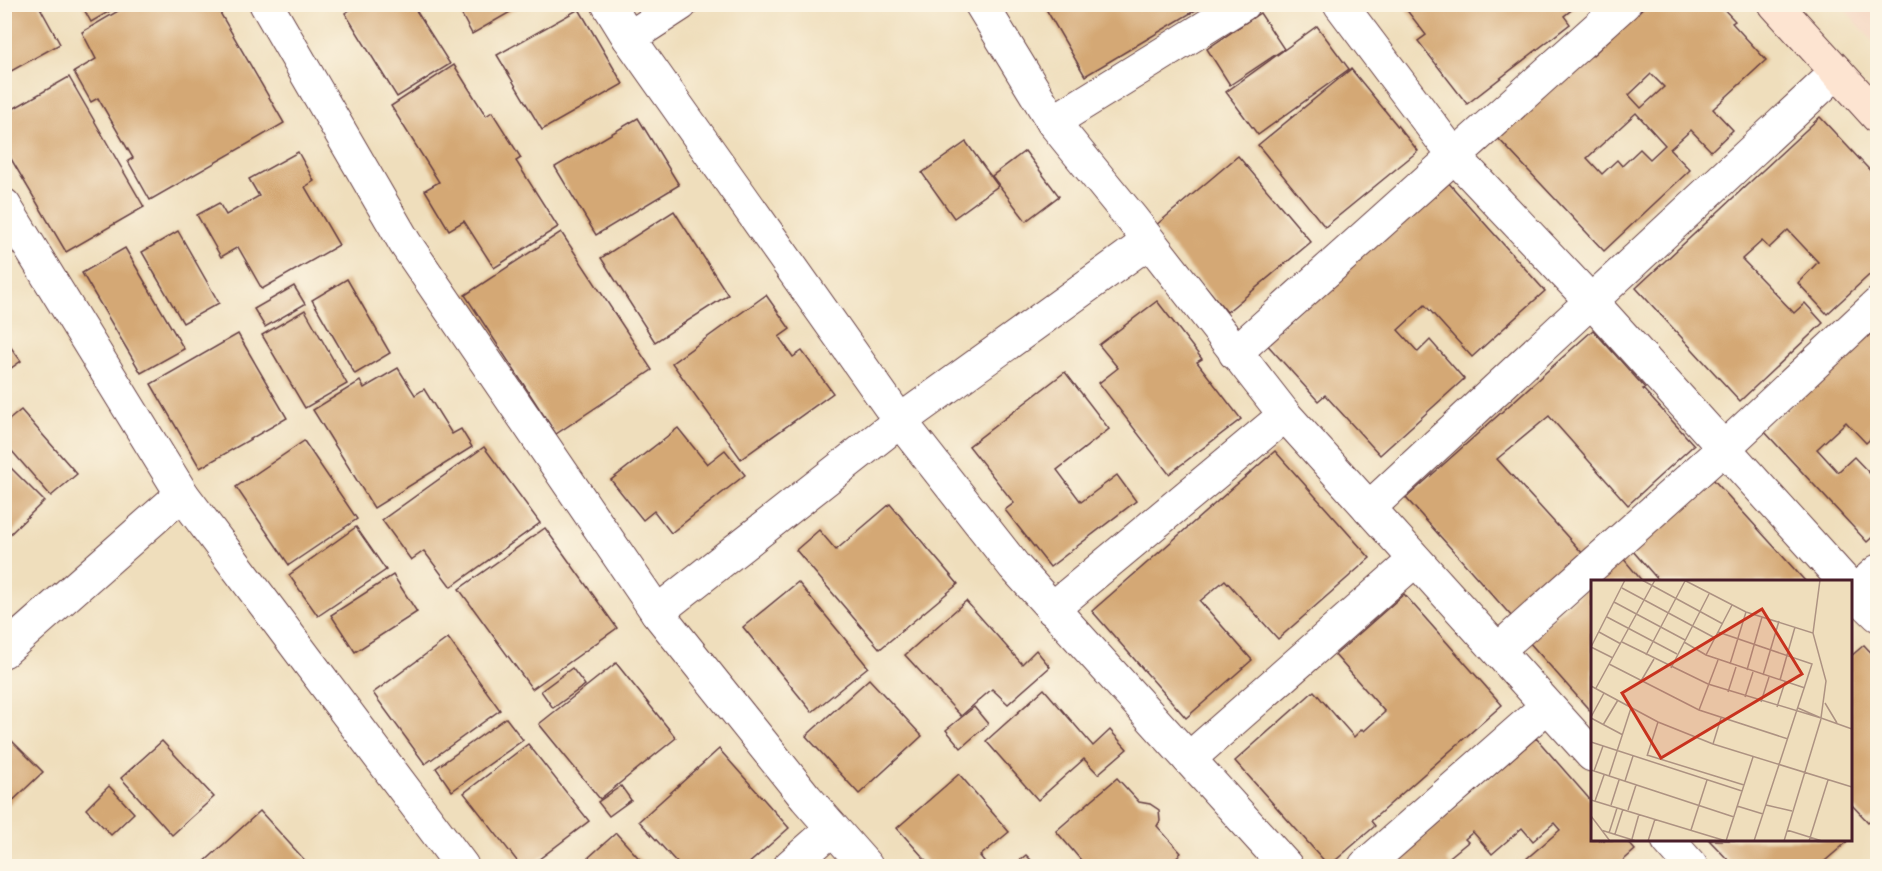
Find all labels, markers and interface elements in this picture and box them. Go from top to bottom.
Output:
inset map [1591,580,1852,841]

